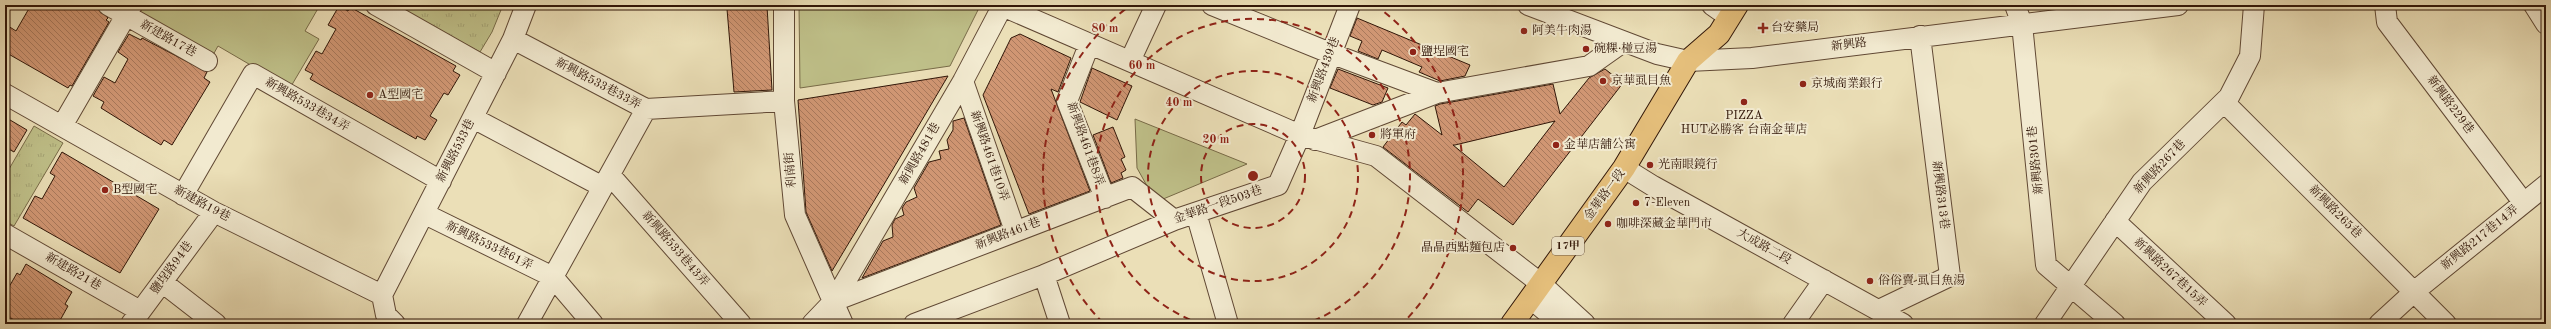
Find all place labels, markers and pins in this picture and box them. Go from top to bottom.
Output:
place label: 台安藥局 [1771,20,1819,34]
place label: 阿美牛肉湯 [1532,23,1592,37]
marker: 台安藥局 [1758,23,1768,33]
marker: 阿美牛肉湯 [1519,26,1529,36]
place label: 碗粿·椪豆湯 [1594,41,1657,55]
place label: 鹽埕國宅 [1421,44,1469,58]
marker: 碗粿·椪豆湯 [1581,44,1591,54]
marker: 鹽埕國宅 [1408,47,1418,57]
place label: 京華虱目魚 [1611,73,1671,87]
marker: 京華虱目魚 [1598,76,1608,86]
place label: 京城商業銀行 [1811,76,1883,90]
marker: 京城商業銀行 [1798,79,1808,89]
place label: A型國宅 [378,87,423,101]
marker: A型國宅 [365,90,375,100]
marker: PIZZA HUT必勝客 台南金華店 [1739,97,1749,107]
place label: PIZZA HUT必勝客 台南金華店 [1681,110,1807,136]
place label: 將軍府 [1380,127,1416,141]
marker: 將軍府 [1367,130,1377,140]
place label: 金華店舖公寓 [1564,137,1636,151]
marker: 金華店舖公寓 [1551,140,1561,150]
place label: 光南眼鏡行 [1658,157,1718,171]
marker: 光南眼鏡行 [1645,160,1655,170]
centre of rings [1246,169,1260,183]
place label: B型國宅 [113,182,157,196]
marker: B型國宅 [100,185,110,195]
place label: 7-Eleven [1644,197,1691,209]
marker: 7-Eleven [1631,198,1641,208]
place label: 咖啡深藏金華門市 [1616,216,1712,230]
marker: 咖啡深藏金華門市 [1603,219,1613,229]
place label: 晶晶西點麵包店 [1421,240,1505,254]
marker: 晶晶西點麵包店 [1508,243,1518,253]
place label: 俗俗賣 虱目魚湯 [1878,273,1965,287]
marker: 俗俗賣 虱目魚湯 [1865,276,1875,286]

